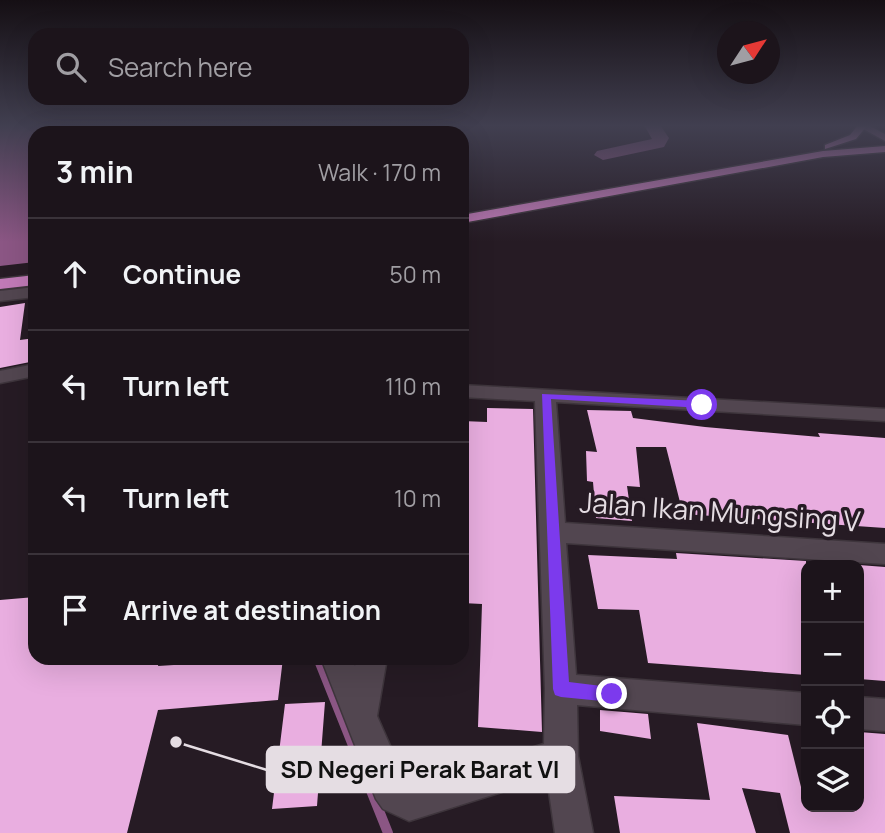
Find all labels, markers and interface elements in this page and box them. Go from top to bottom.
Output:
north arrow [717,21,780,84]
search box [28,28,469,105]
icon: search [52,48,90,86]
text: Search here [108,49,253,85]
text: 3 min [56,151,134,192]
text: Walk · 170 m [318,156,441,188]
icon: ahead [56,255,94,293]
text: Continue [123,256,241,292]
text: 50 m [390,258,441,290]
icon: left [56,367,94,405]
text: Turn left [123,368,230,404]
text: 110 m [385,370,441,402]
route start [686,389,717,420]
icon: left [56,479,94,517]
text: Turn left [123,480,230,516]
text: 10 m [394,482,441,514]
street label: Jalan Ikan Mungsing V [578,482,862,540]
map controls [801,560,864,812]
button: + [801,560,864,623]
icon: arrive [56,591,94,629]
text: Arrive at destination [123,592,381,628]
button: − [801,623,864,686]
route end [596,678,627,709]
button: locate [801,686,864,749]
callout: SD Negeri Perak Barat VI [267,747,574,792]
button: layers [801,749,864,812]
text: SD Negeri Perak Barat VI [280,752,560,785]

